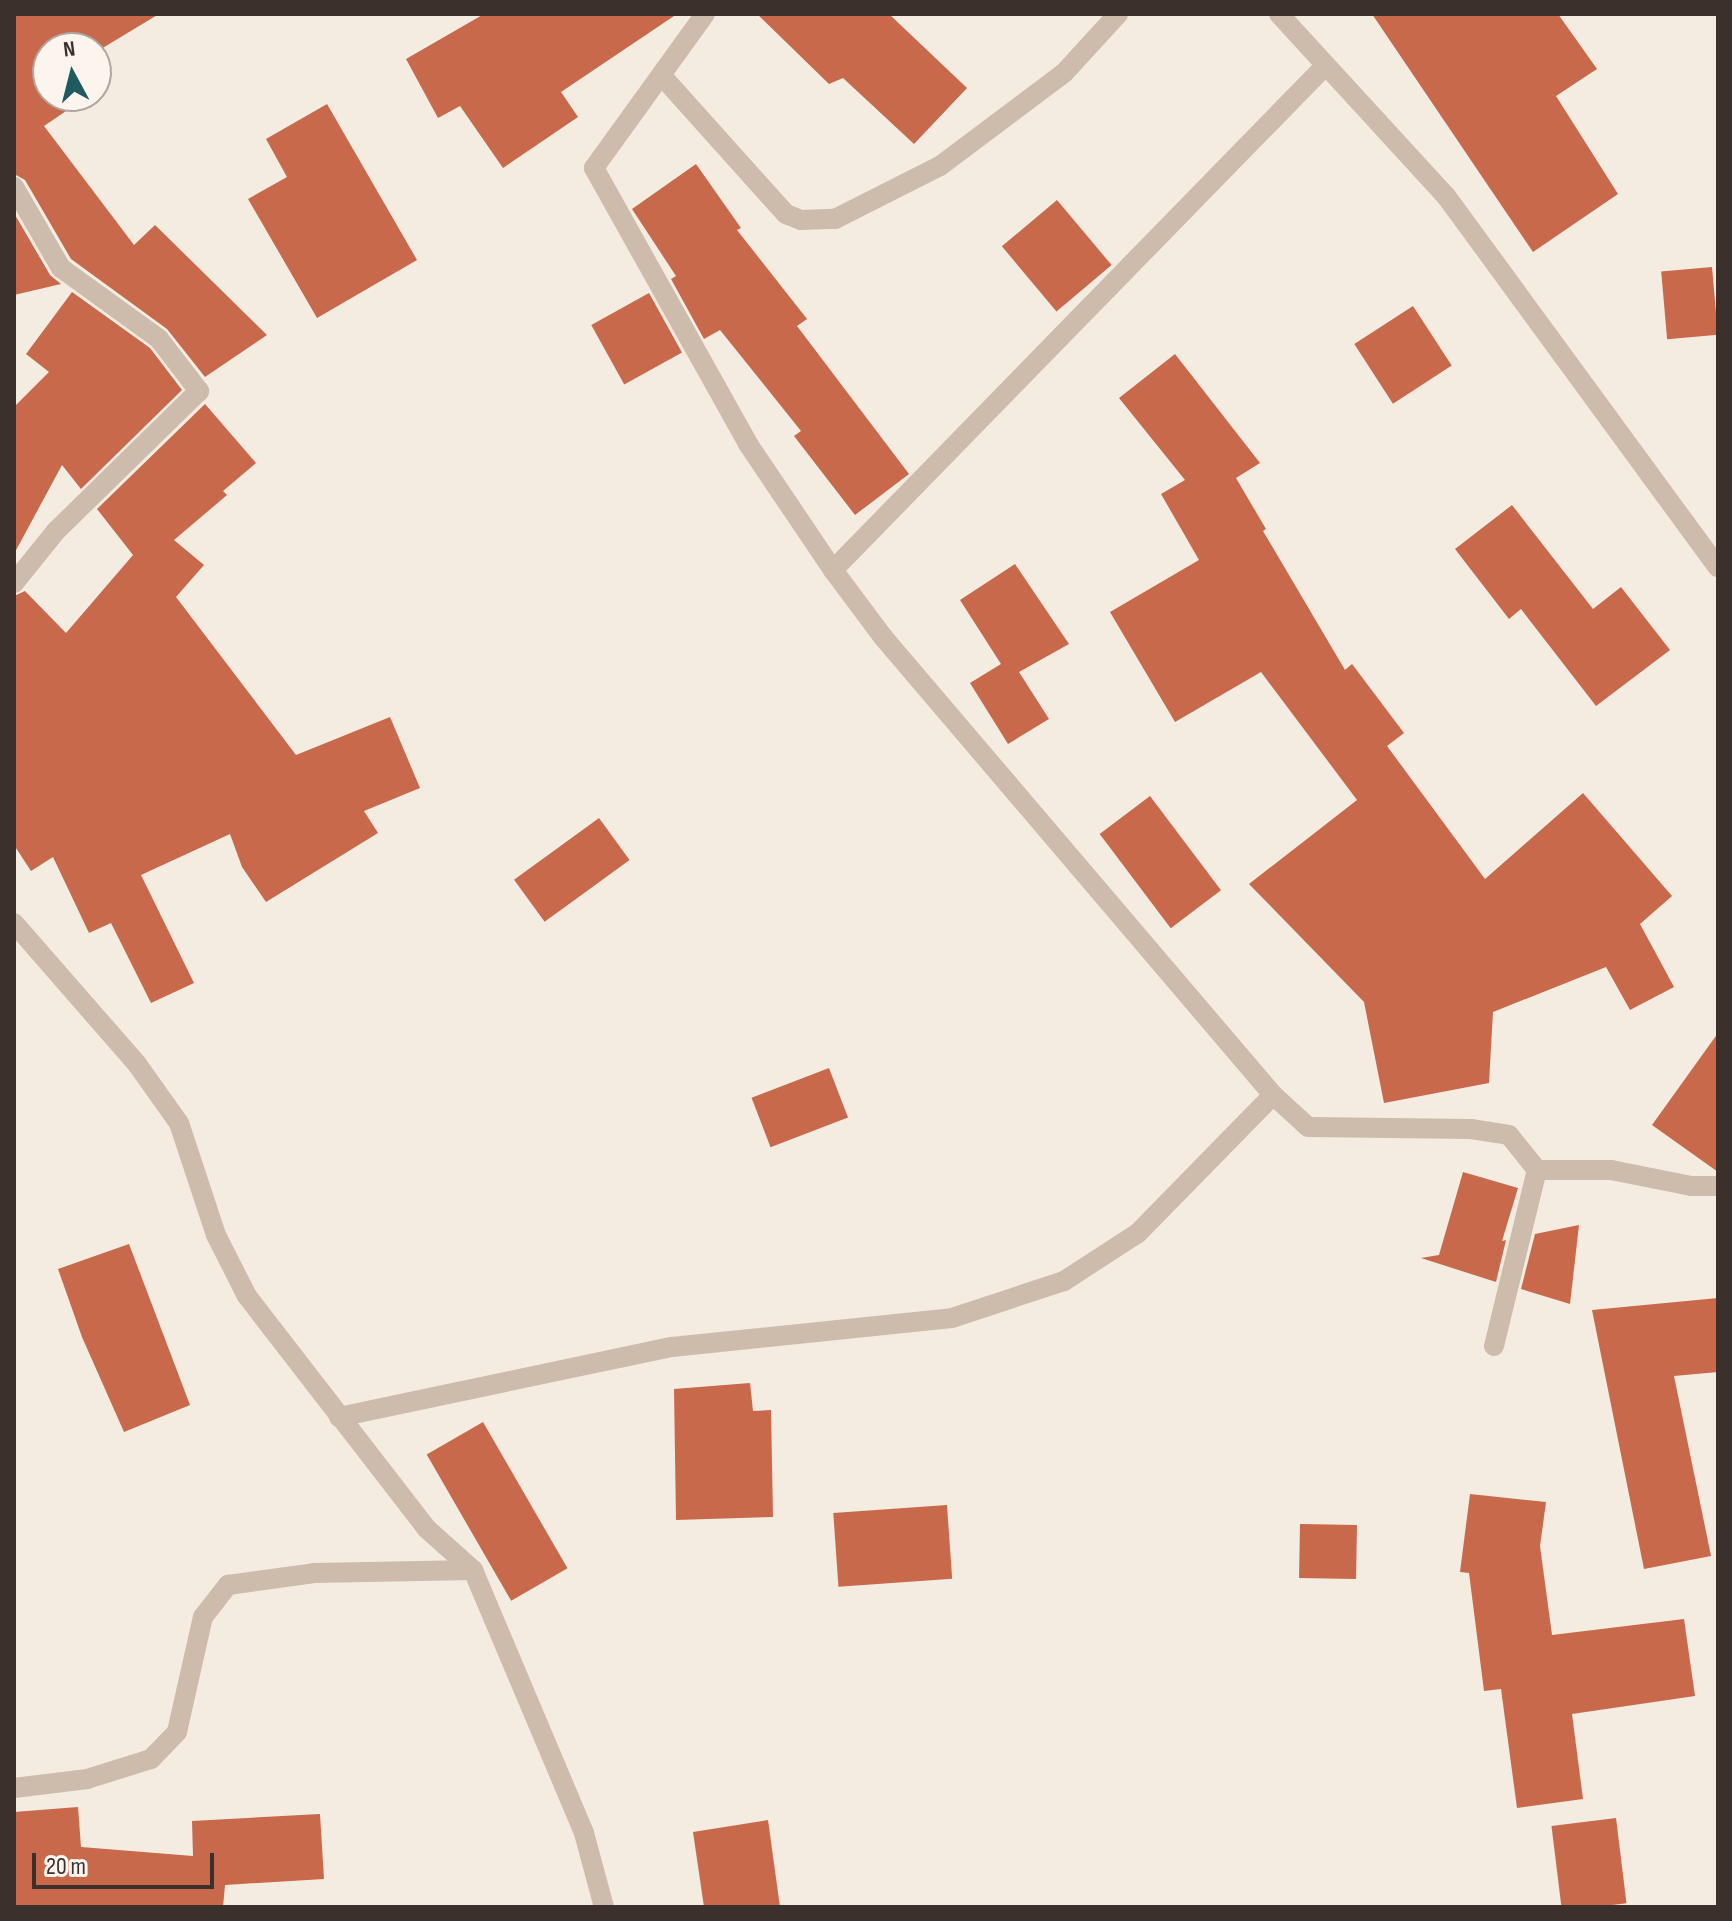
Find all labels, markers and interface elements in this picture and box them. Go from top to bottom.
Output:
north arrow [32,32,112,112]
text: N [62,36,77,64]
scale bar [36,1837,218,1887]
text: 20 m [46,1852,86,1881]

